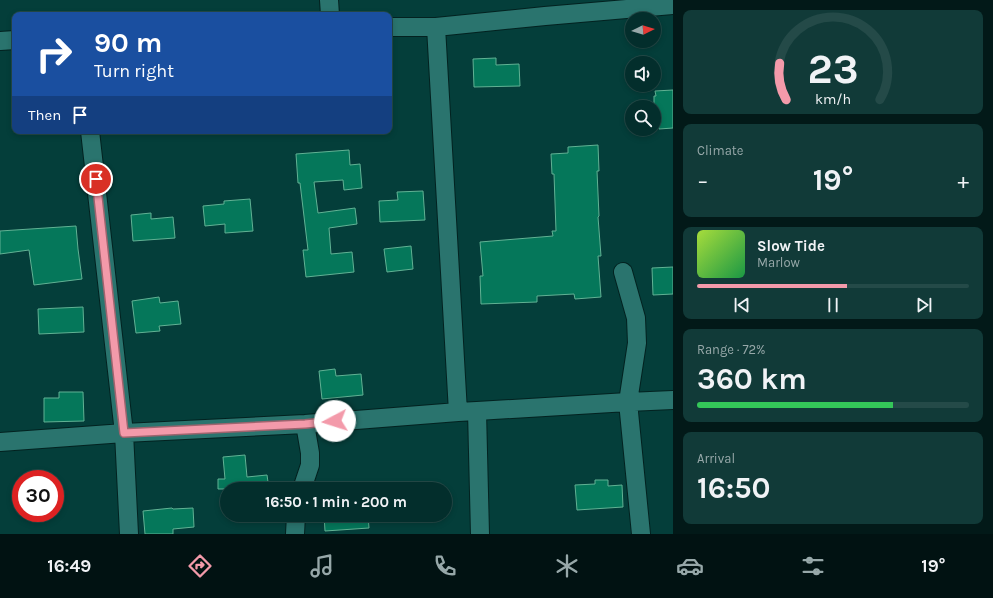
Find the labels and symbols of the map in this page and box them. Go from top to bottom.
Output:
north arrow [625,12,661,48]
pin [79,162,113,196]
position arrow [314,400,356,442]
speed limit sign: 30 [12,470,64,522]

